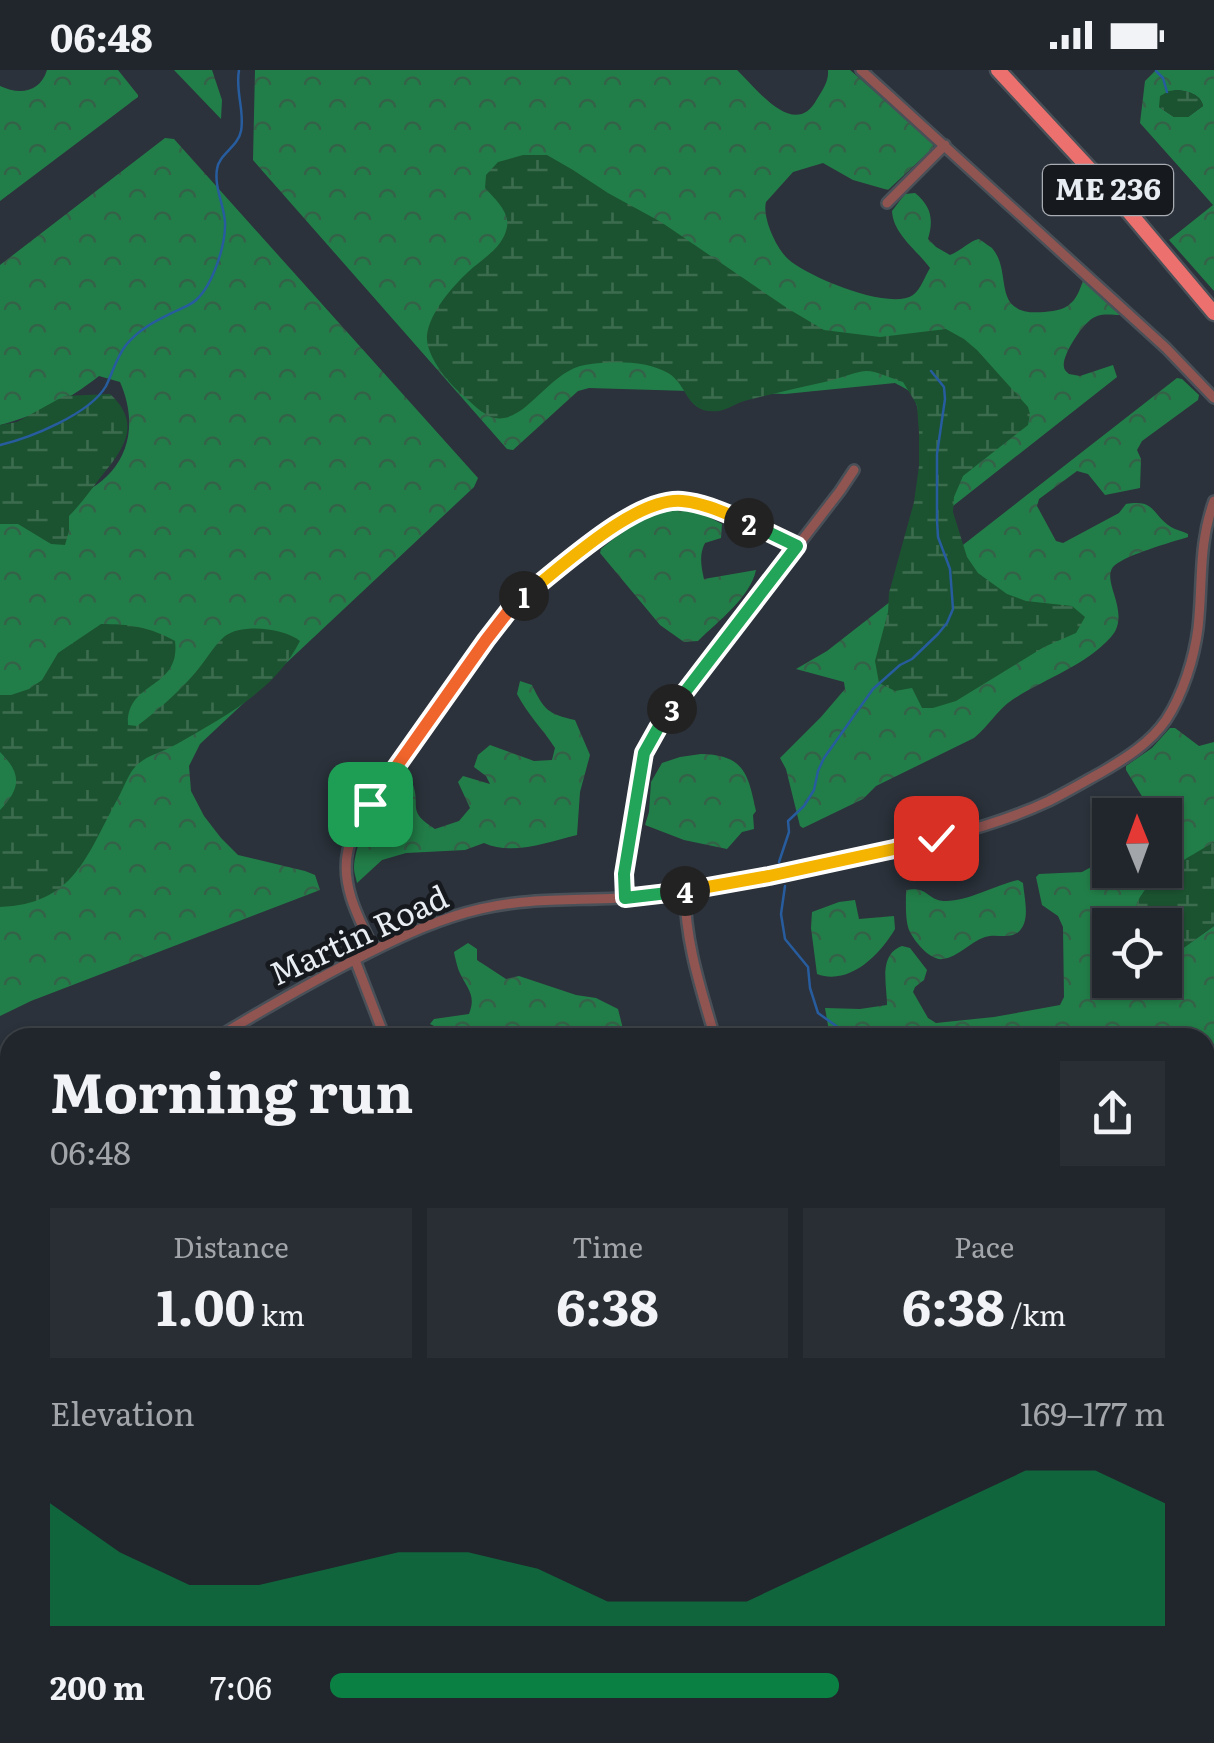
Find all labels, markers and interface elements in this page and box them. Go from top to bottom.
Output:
text: 06:48 [50,7,153,64]
road number: ME 236 [1043,165,1173,215]
pin: 2 [724,498,774,548]
text: 2 [741,502,757,544]
pin: 1 [499,571,549,621]
text: 1 [518,575,530,617]
pin: 3 [647,684,697,734]
text: 3 [664,688,680,730]
pin [328,762,413,847]
icon: arrive [343,777,398,832]
pin [894,796,979,881]
north arrow [1092,798,1182,888]
map controls [1092,798,1182,998]
icon: check [909,811,964,866]
pin: 4 [660,866,710,916]
text: 4 [677,870,693,912]
street label: Martin Road [260,871,455,996]
button: locate [1092,908,1182,998]
text: Morning run [50,1048,413,1130]
button: share [1060,1061,1165,1166]
text: 06:48 [50,1127,131,1175]
text: Distance [173,1225,289,1267]
text: Time [572,1225,643,1267]
text: Pace [954,1225,1014,1267]
text: 1.00 [157,1267,255,1341]
text: 6:38 [556,1267,659,1341]
text: 6:38 [902,1267,1005,1341]
text: km [255,1293,305,1335]
text: /km [1005,1293,1066,1335]
text: Elevation [50,1388,195,1436]
text: 169–177 m [1020,1388,1165,1436]
text: 200 m [50,1662,145,1710]
text: 7:06 [210,1662,272,1710]

